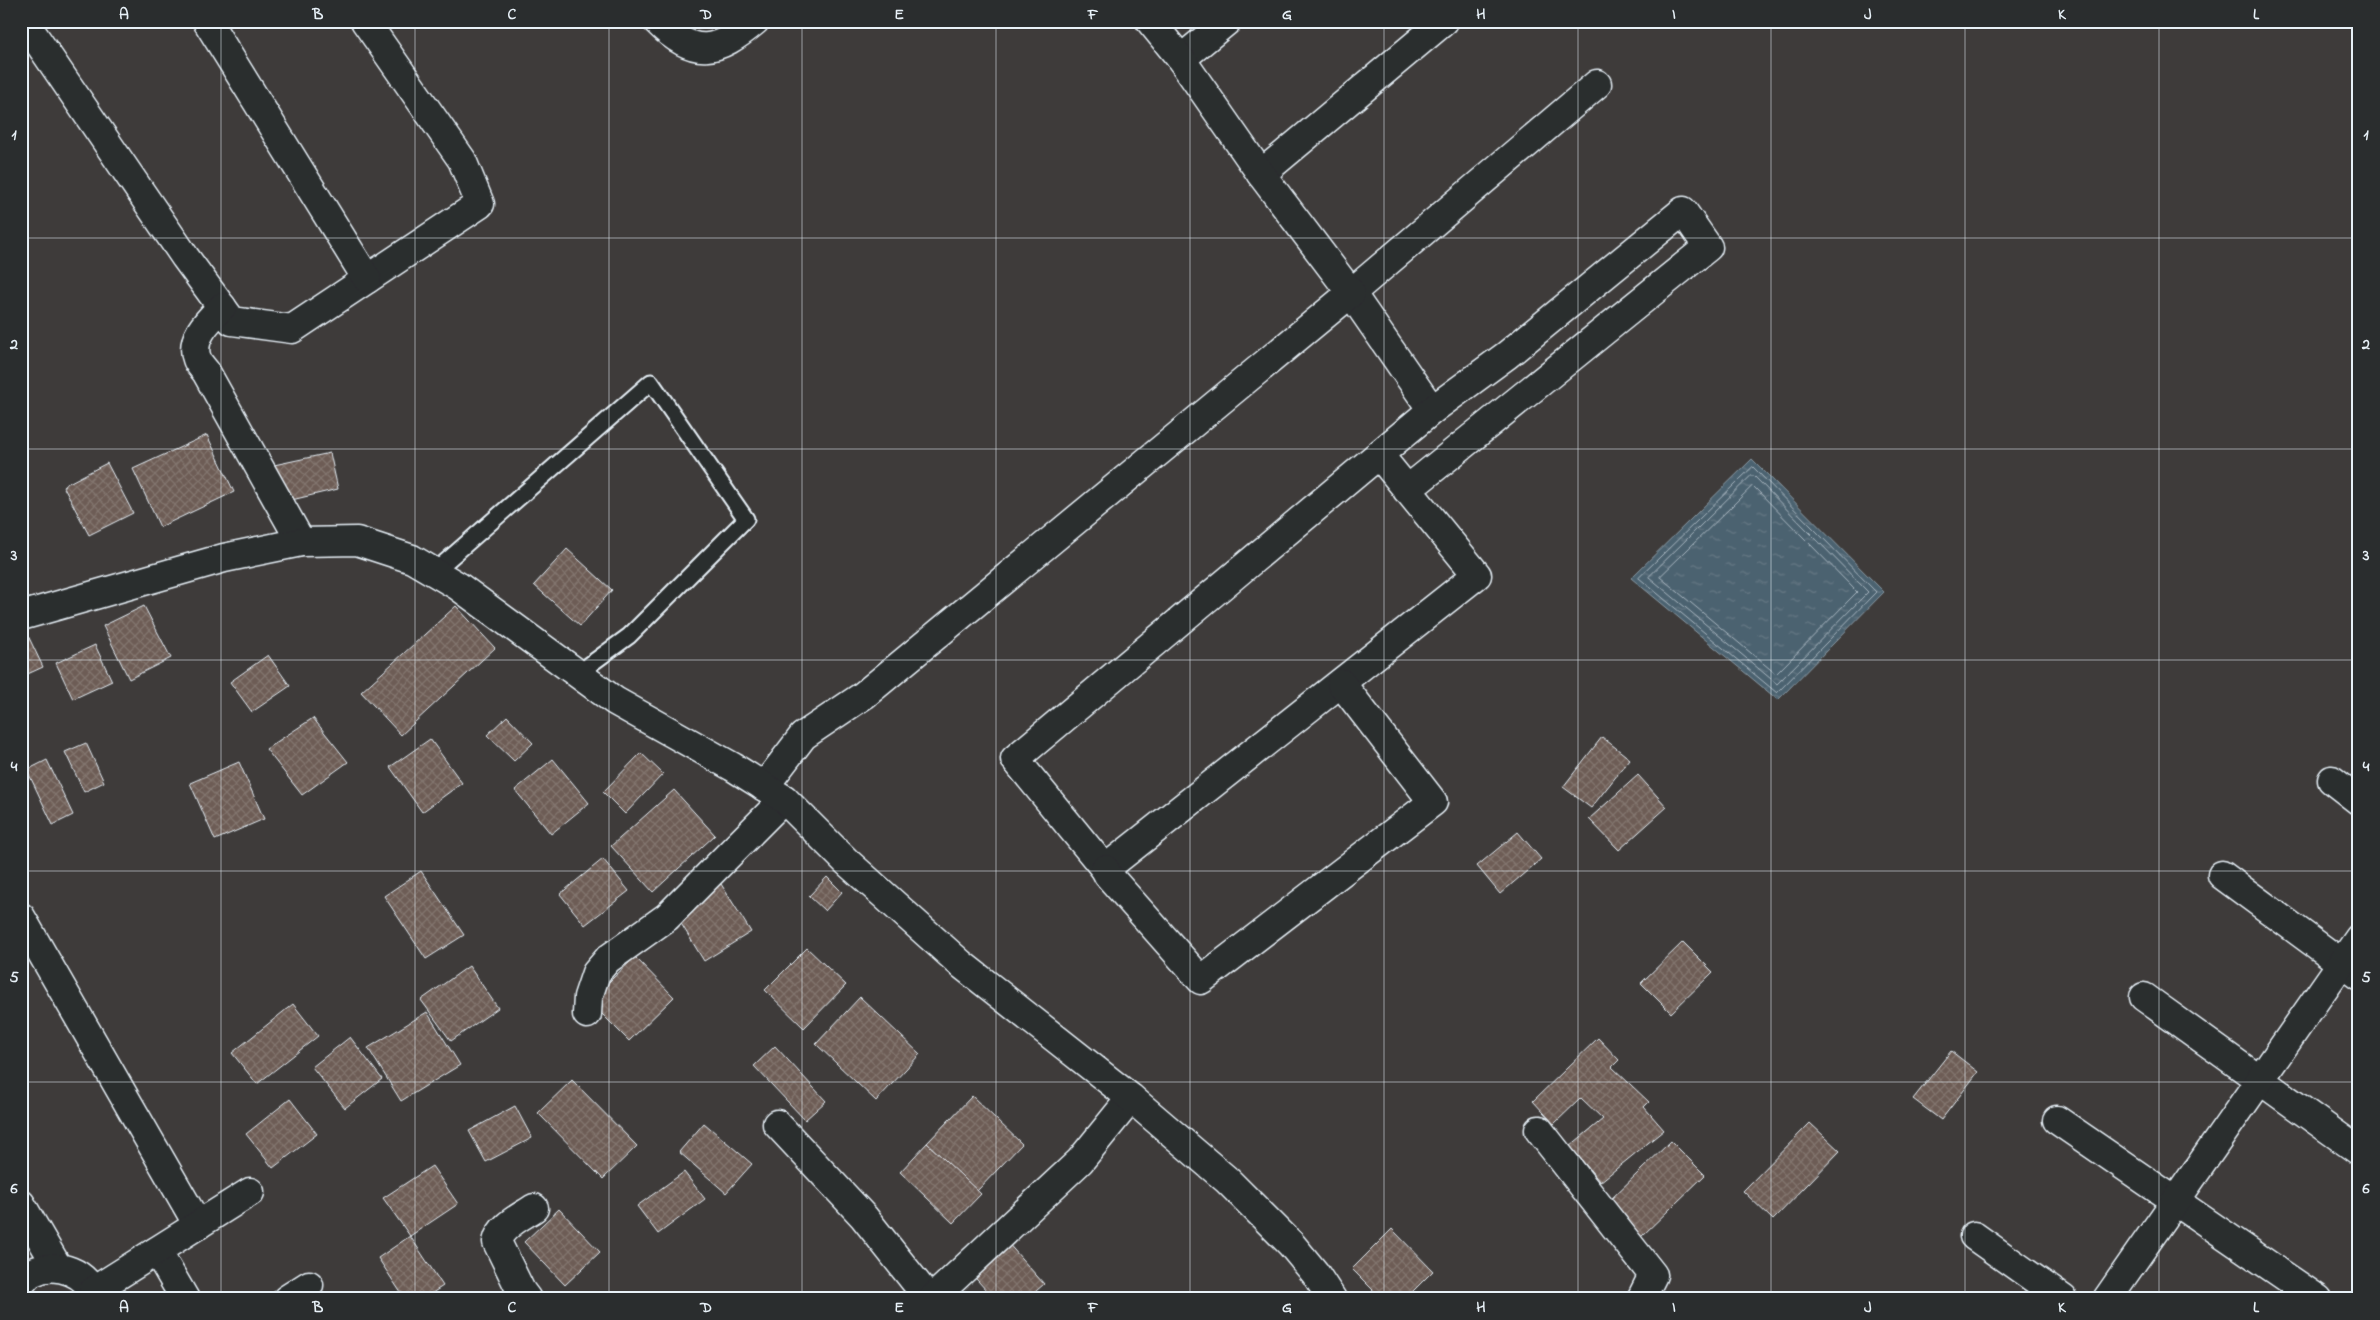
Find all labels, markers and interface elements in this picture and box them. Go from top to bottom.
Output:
text: A [119,3,129,27]
text: B [312,3,324,27]
text: C [508,3,517,27]
text: D [699,3,712,27]
text: E [894,3,904,27]
text: F [1087,3,1099,27]
text: G [1282,3,1292,27]
text: H [1476,3,1486,27]
text: I [1672,3,1676,27]
text: J [1864,3,1872,27]
text: K [2058,3,2067,27]
text: L [2253,3,2260,27]
text: 1 [11,123,17,147]
text: 1 [2363,123,2369,147]
text: 2 [9,333,18,357]
text: 2 [2361,333,2370,357]
text: 3 [10,544,18,568]
text: 3 [2362,544,2370,568]
text: 4 [10,755,18,779]
text: 4 [2362,755,2370,779]
text: 5 [9,966,19,990]
text: 5 [2361,966,2371,990]
text: 6 [9,1177,18,1201]
text: 6 [2361,1177,2370,1201]
text: A [119,1296,129,1320]
text: B [312,1296,324,1320]
text: C [508,1296,517,1320]
text: D [699,1296,712,1320]
text: E [894,1296,904,1320]
text: F [1087,1296,1099,1320]
text: G [1282,1296,1292,1320]
text: H [1476,1296,1486,1320]
text: I [1672,1296,1676,1320]
text: J [1864,1296,1872,1320]
text: K [2058,1296,2067,1320]
text: L [2253,1296,2260,1320]

